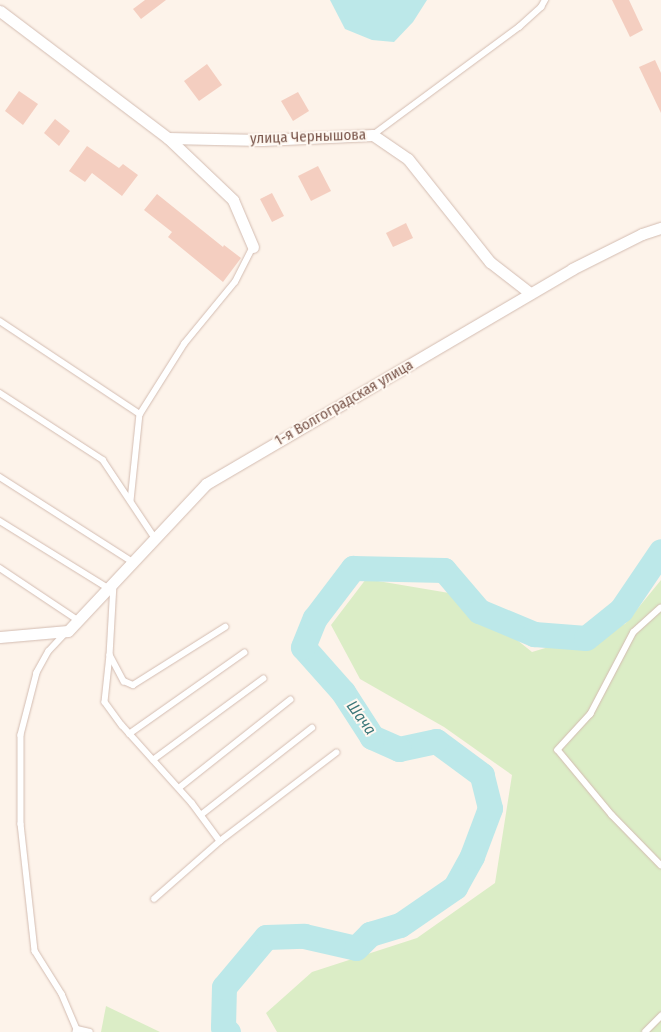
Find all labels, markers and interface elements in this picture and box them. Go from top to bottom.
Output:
street label: улица Чернышова [250,126,366,148]
street label: 1-я Волгоградская улица [272,356,416,450]
water label: Шача [342,697,380,739]

